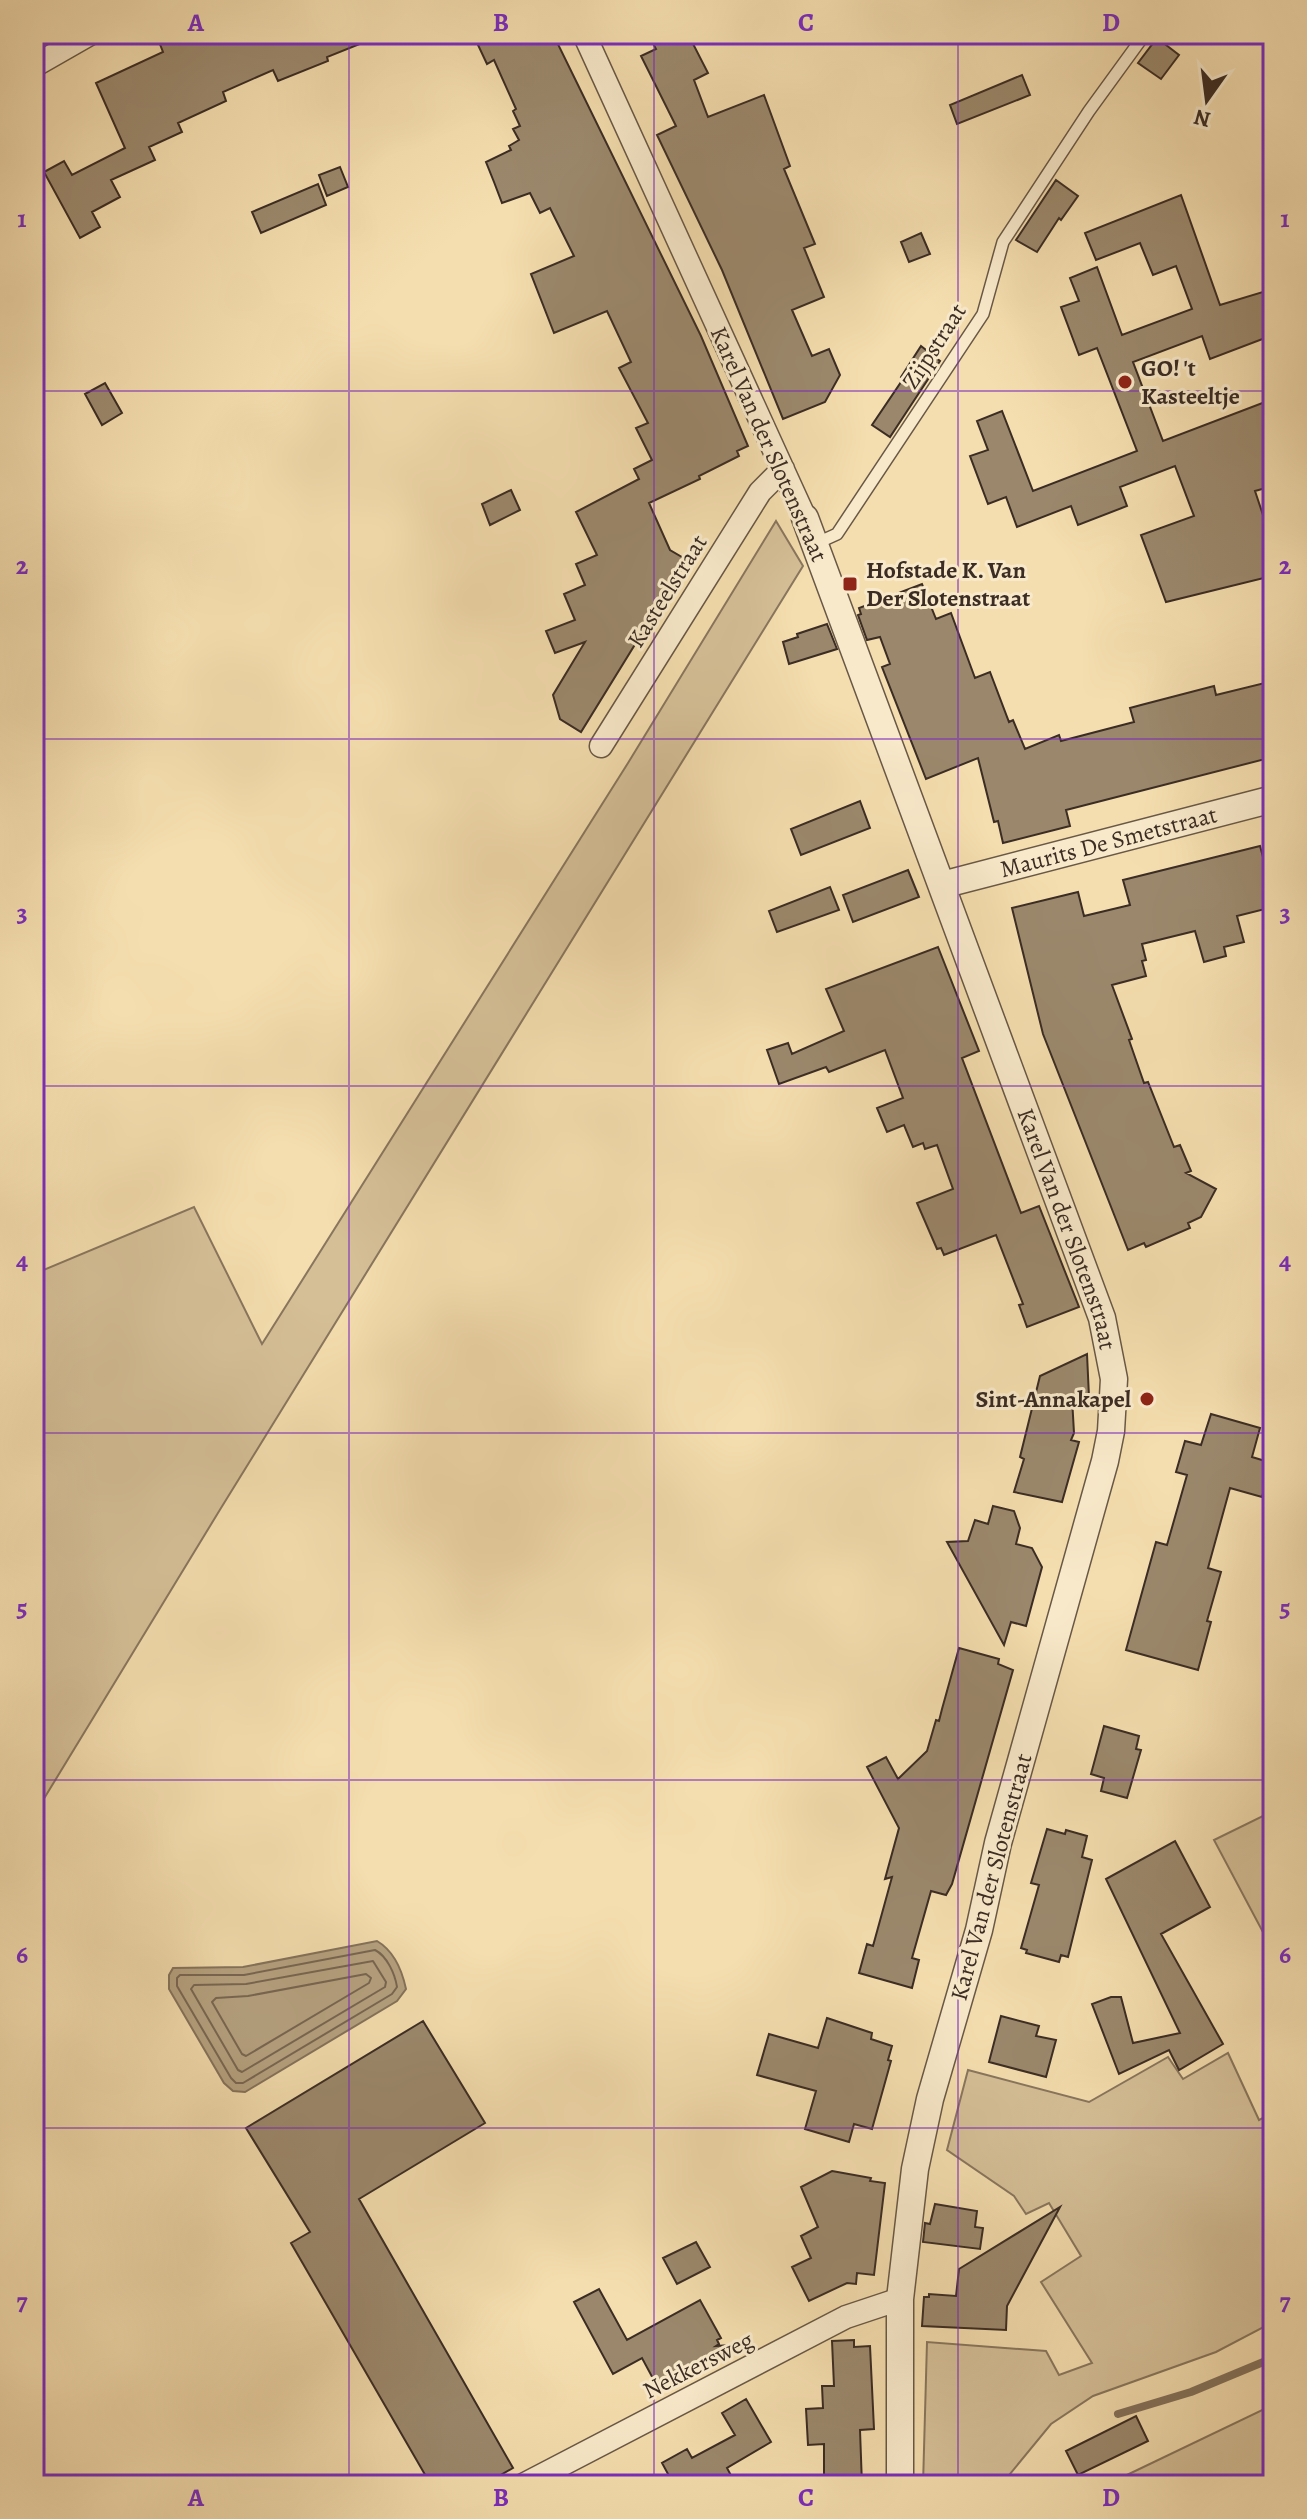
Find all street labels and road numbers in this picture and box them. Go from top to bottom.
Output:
street label: Zijpstraat [894,297,974,395]
street label: Karel Van der Slotenstraat [703,321,835,567]
street label: Kasteelstraat [620,528,714,654]
street label: Maurits De Smetstraat [997,798,1220,885]
street label: Karel Van der Slotenstraat [1009,1104,1124,1353]
street label: Karel Van der Slotenstraat [943,1750,1039,2004]
street label: Nekkersweg [637,2324,759,2406]

